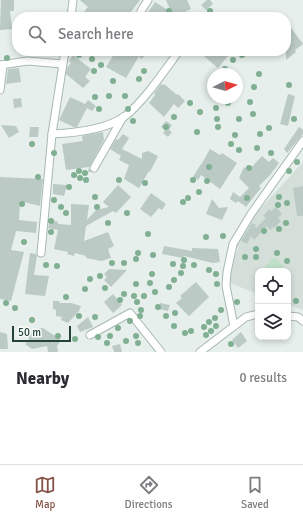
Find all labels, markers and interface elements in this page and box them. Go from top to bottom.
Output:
search box [12,12,291,56]
icon: search [26,23,48,45]
text: Search here [58,25,134,43]
north arrow [207,68,243,104]
map controls [255,268,291,340]
button: locate [255,268,291,304]
button: layers [255,304,291,340]
scale bar [12,324,71,343]
text: 50 m [18,326,41,339]
text: Nearby [16,368,69,389]
text: 0 results [239,370,287,386]
tab: Map [34,474,56,511]
tab: Directions [125,474,173,511]
tab: Saved [241,474,269,511]

